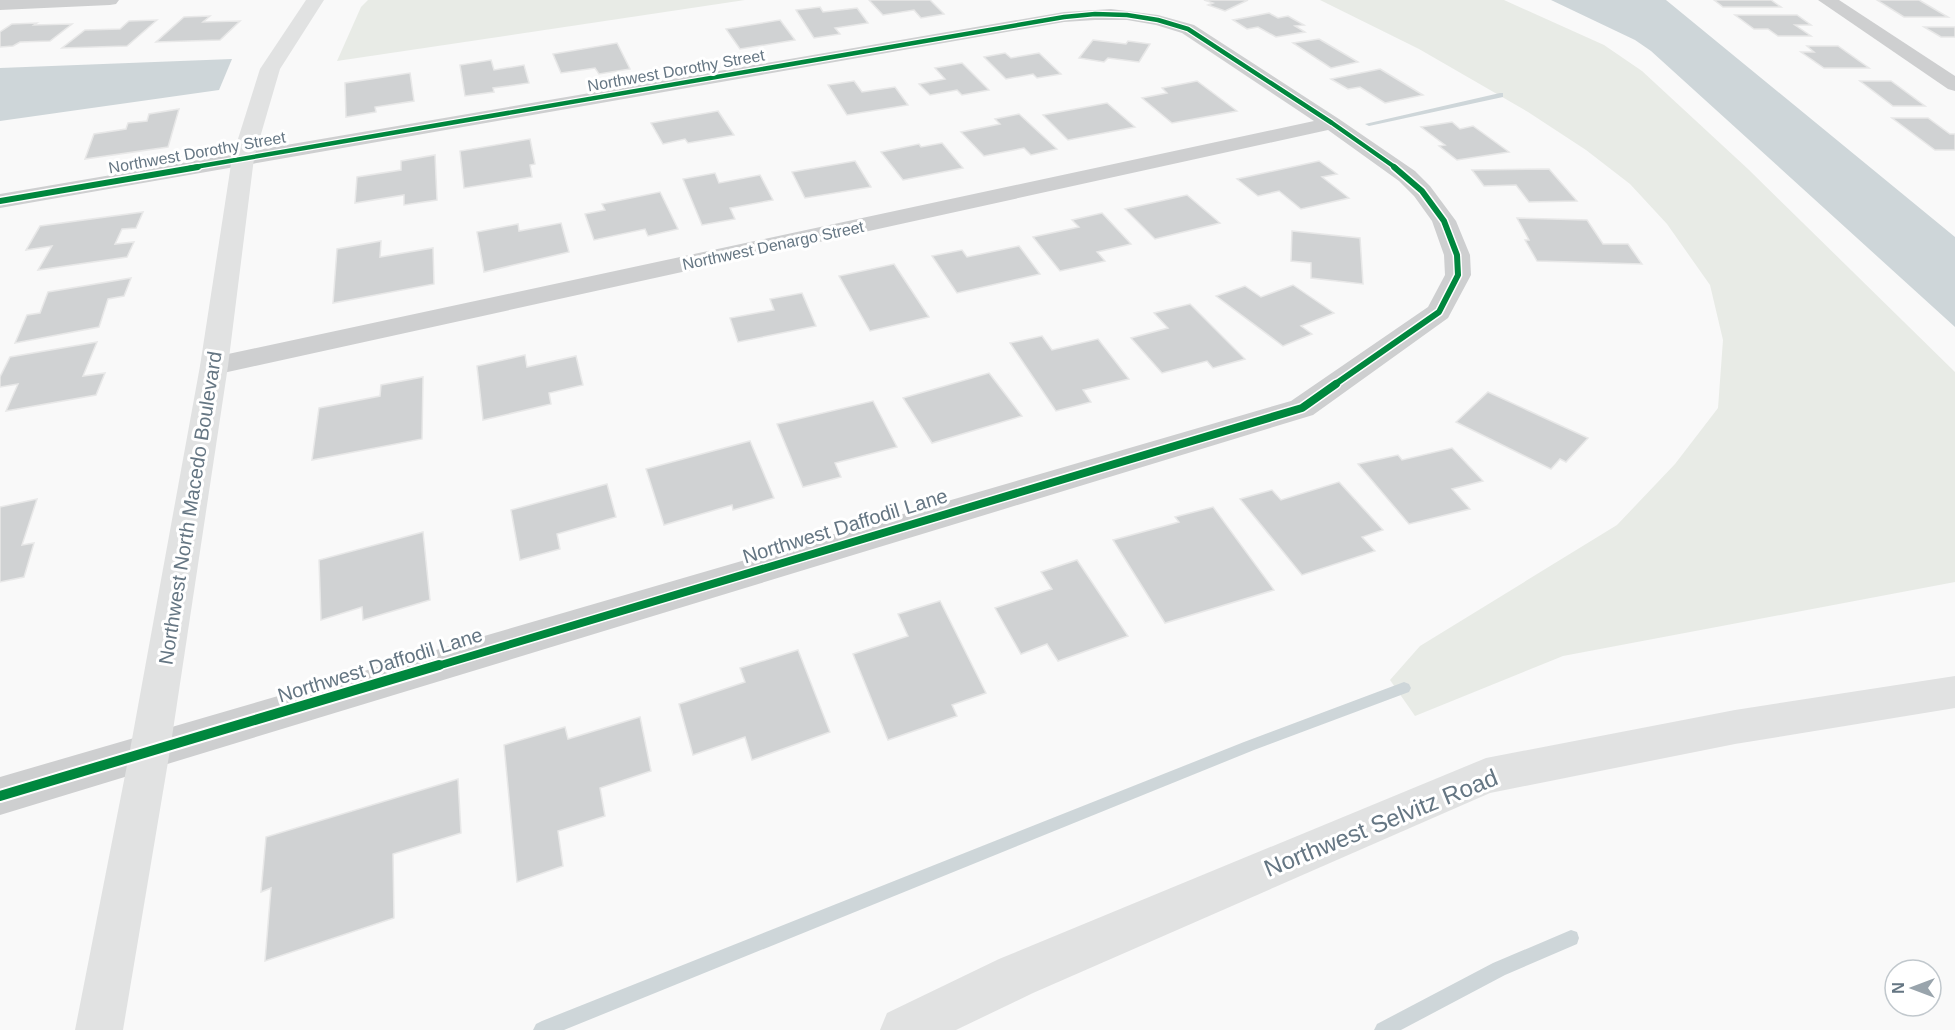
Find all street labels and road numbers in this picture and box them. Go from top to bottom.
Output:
street label: Northwest Dorothy Street [586,46,767,94]
street label: Northwest Dorothy Street [107,128,288,176]
street label: Northwest Denargo Street [681,218,866,273]
street label: Northwest North Macedo Boulevard [154,350,226,666]
street label: Northwest Daffodil Lane [740,484,950,568]
street label: Northwest Daffodil Lane [275,623,485,707]
street label: Northwest Selvitz Road [1260,763,1502,882]

